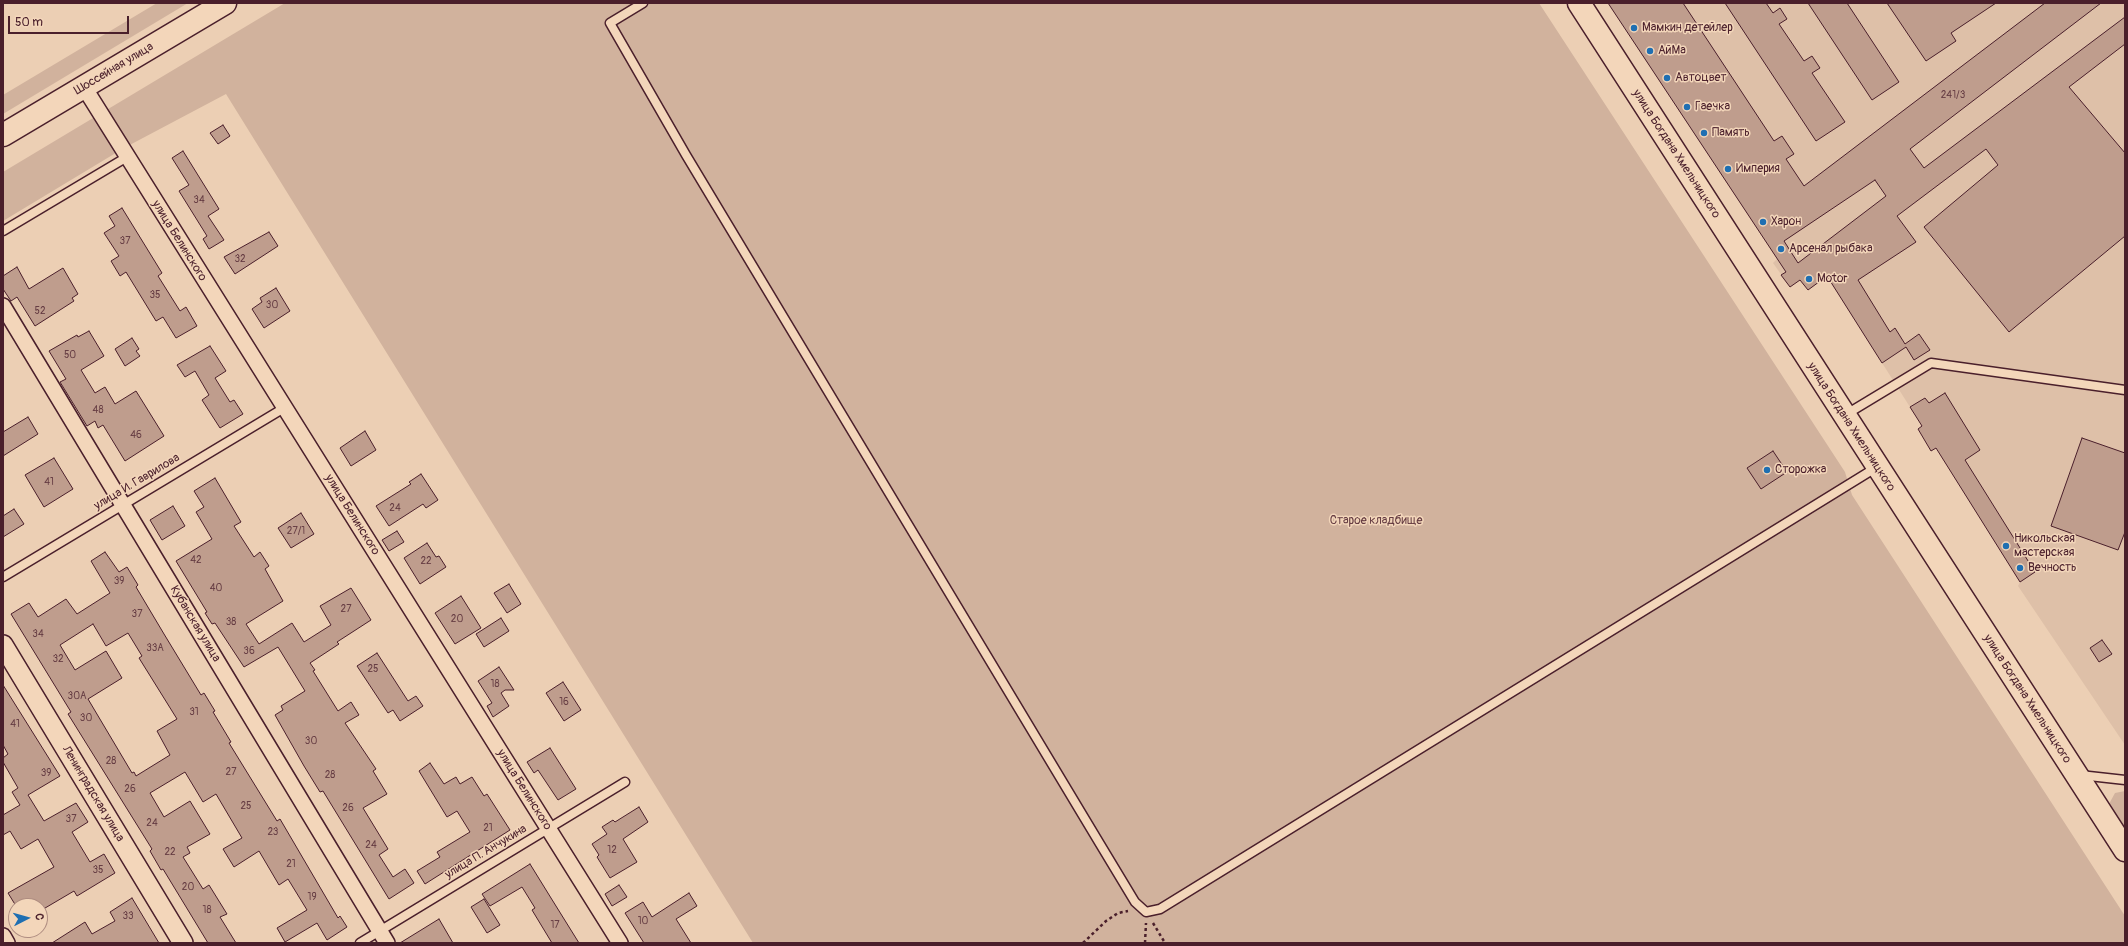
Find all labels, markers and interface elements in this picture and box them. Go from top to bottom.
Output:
scale bar [10,8,131,34]
text: 50 m [15,15,43,30]
place label: Мамкин детейлер [1642,21,1733,35]
marker: Мамкин детейлер [1629,23,1639,33]
street label: Шоссейная улица [72,40,156,98]
place label: АйМа [1658,44,1686,58]
marker: АйМа [1645,46,1655,56]
place label: Автоцвет [1675,71,1727,85]
marker: Автоцвет [1662,73,1672,83]
street label: улица Богдана Хмельницкого [1629,87,1723,221]
house number: 241/3 [1941,89,1965,101]
place label: Гаечка [1695,100,1730,114]
marker: Гаечка [1682,102,1692,112]
place label: Память [1712,126,1750,140]
marker: Память [1699,128,1709,138]
place label: Империя [1736,162,1780,176]
marker: Империя [1723,164,1733,174]
house number: 34 [193,194,205,206]
street label: улица Белинского [148,198,210,284]
place label: Харон [1771,215,1801,229]
marker: Харон [1758,217,1768,227]
house number: 37 [120,235,130,247]
place label: Арсенал рыбака [1789,242,1873,256]
marker: Арсенал рыбака [1776,244,1786,254]
house number: 32 [234,253,246,265]
place label: Motor [1817,272,1848,286]
marker: Motor [1804,274,1814,284]
house number: 35 [150,289,160,301]
house number: 30 [266,299,278,311]
house number: 52 [34,305,46,317]
house number: 50 [64,349,76,361]
street label: улица Богдана Хмельницкого [1804,360,1898,494]
house number: 48 [93,404,103,416]
house number: 46 [130,429,142,441]
street label: улица И. Гаврилова [92,451,182,513]
place label: Сторожка [1775,463,1826,477]
marker: Сторожка [1762,465,1772,475]
street label: улица Белинского [321,472,383,558]
house number: 41 [44,476,54,488]
house number: 24 [389,502,401,514]
park label: Старое кладбище [1330,514,1422,528]
house number: 27/1 [287,525,305,537]
place label: Никольская мастерская [2014,532,2075,560]
marker: Никольская мастерская [2001,541,2011,551]
house number: 42 [190,554,202,566]
house number: 22 [420,555,432,567]
place label: Вечность [2028,561,2077,575]
marker: Вечность [2015,563,2025,573]
house number: 39 [114,575,124,587]
house number: 40 [210,582,222,594]
street label: Кубанская улица [167,583,223,665]
house number: 27 [341,603,351,615]
house number: 37 [132,608,142,620]
house number: 20 [451,613,463,625]
house number: 38 [226,616,236,628]
house number: 34 [32,628,44,640]
street label: улица Богдана Хмельницкого [1980,632,2074,766]
house number: 33А [146,642,164,654]
house number: 36 [243,645,255,657]
house number: 32 [52,653,64,665]
house number: 25 [367,663,379,675]
house number: 18 [491,678,499,690]
house number: 30А [68,690,86,702]
house number: 16 [559,696,569,708]
house number: 31 [189,706,199,718]
house number: 30 [80,712,92,724]
house number: 41 [10,718,20,730]
house number: 30 [305,735,317,747]
street label: Ленинградская улица [59,744,127,844]
street label: улица Белинского [493,747,555,833]
house number: 28 [106,755,116,767]
house number: 27 [226,766,236,778]
house number: 39 [41,767,51,779]
house number: 28 [325,769,335,781]
house number: 26 [124,783,136,795]
house number: 25 [240,800,252,812]
house number: 26 [342,802,354,814]
house number: 37 [66,813,76,825]
house number: 24 [146,817,158,829]
street label: улица П. Анчукина [442,822,530,882]
house number: 21 [483,822,493,834]
house number: 23 [268,826,278,838]
house number: 24 [365,839,377,851]
house number: 12 [607,844,617,856]
house number: 22 [164,846,176,858]
house number: 21 [286,858,296,870]
house number: 35 [93,864,103,876]
house number: 20 [182,881,194,893]
house number: 19 [307,891,317,903]
north arrow [8,898,48,938]
house number: 18 [203,904,211,916]
house number: 33 [122,910,134,922]
text: С [33,913,46,921]
house number: 10 [638,915,648,927]
house number: 17 [550,919,560,931]

